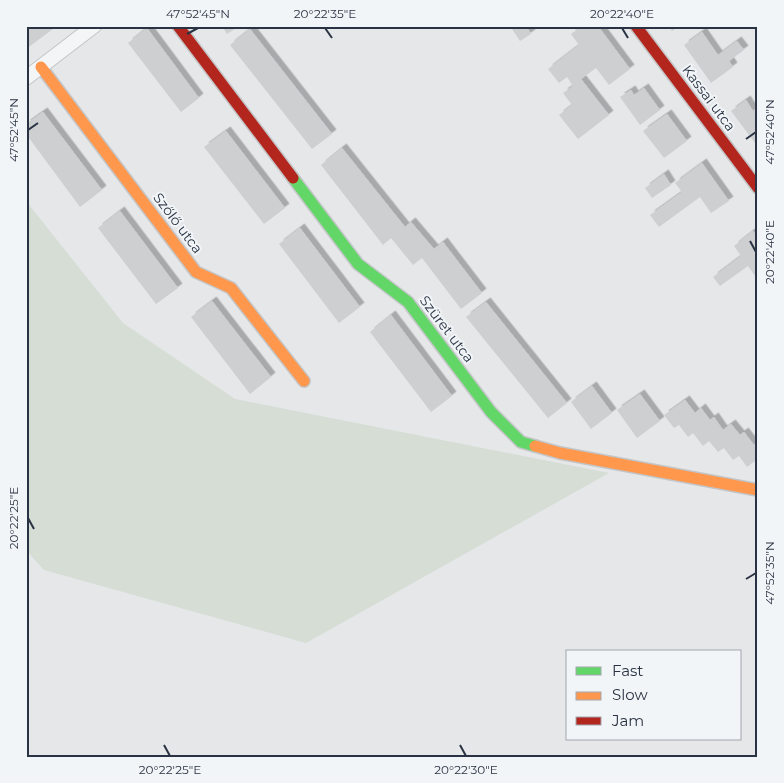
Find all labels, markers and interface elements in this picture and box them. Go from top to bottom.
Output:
text: 47°52'45"N [166,6,230,21]
text: 20°22'35"E [294,6,356,21]
text: 20°22'40"E [590,6,654,21]
street label: Kassai utca [678,61,740,135]
text: 47°52'45"N [6,98,21,162]
text: 47°52'40"N [762,99,777,165]
street label: Szőlő utca [149,189,207,257]
text: 20°22'40"E [762,220,777,284]
street label: Szüret utca [416,292,478,366]
text: 20°22'25"E [6,487,21,549]
text: 47°52'35"N [762,541,777,605]
legend [566,650,742,740]
text: Fast [612,661,643,680]
text: Slow [612,685,648,704]
text: Jam [611,711,644,730]
text: 20°22'25"E [139,762,201,777]
text: 20°22'30"E [434,762,498,777]

